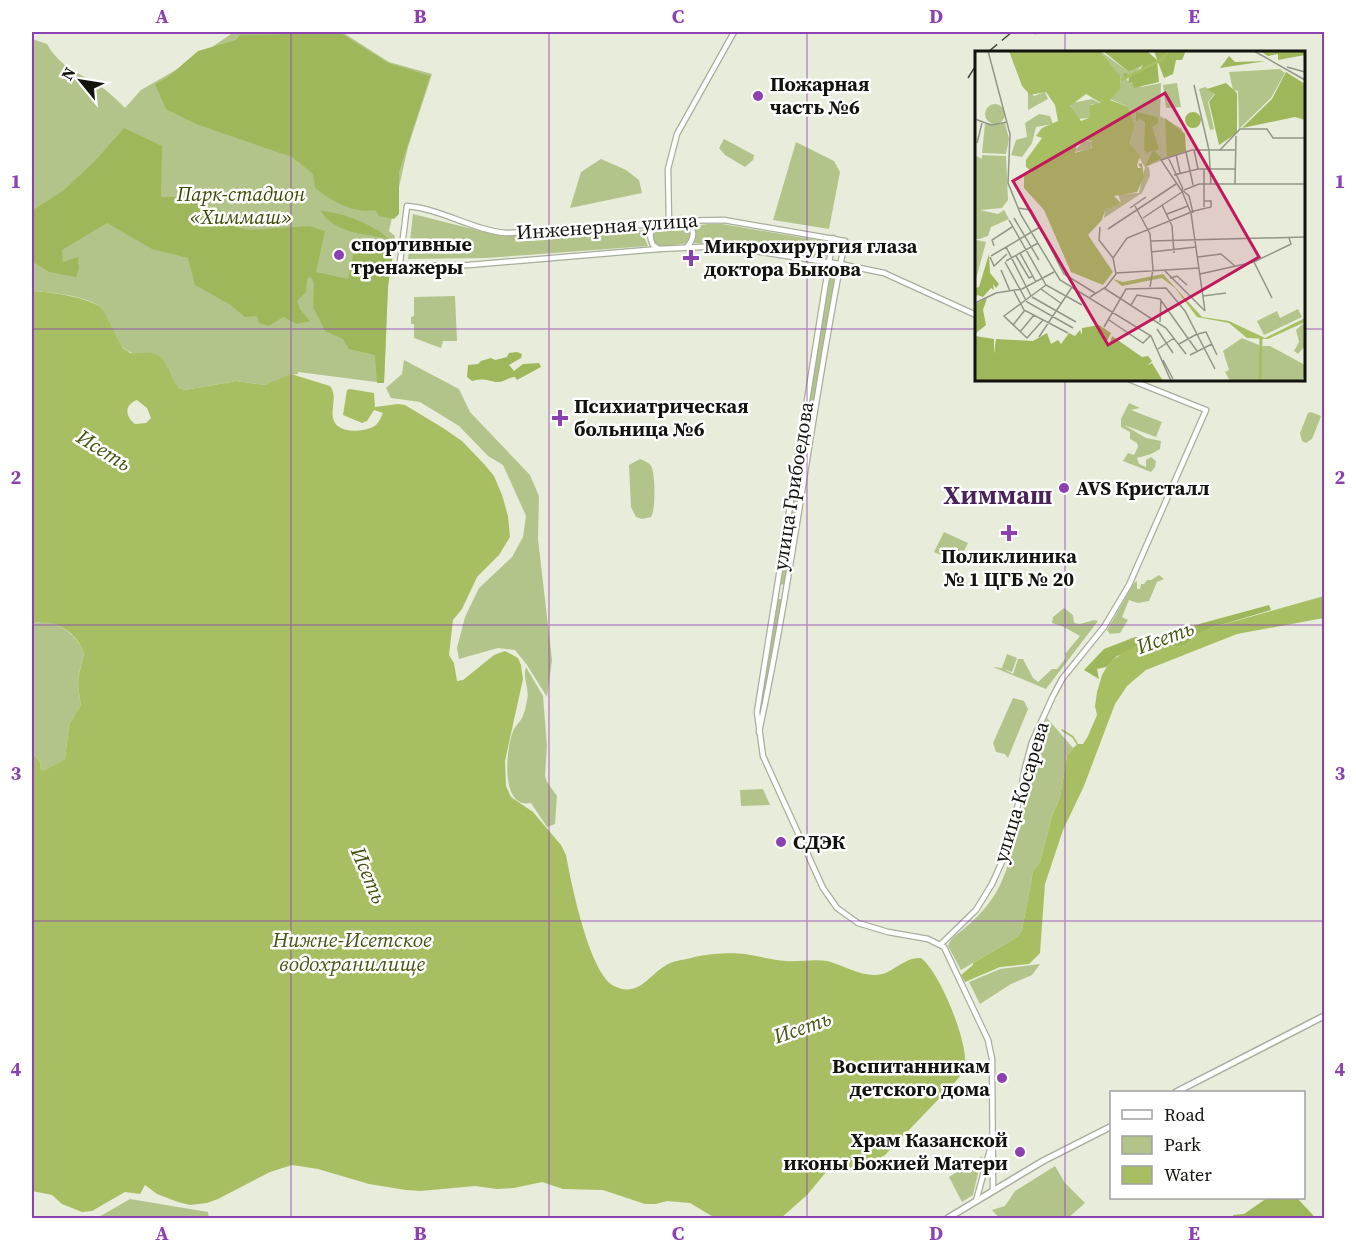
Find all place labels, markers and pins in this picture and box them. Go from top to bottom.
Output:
place label: Пожарная часть №6 [770,70,869,121]
marker: Пожарная часть №6 [751,89,765,103]
place label: спортивные тренажеры [351,230,472,281]
place label: Микрохирургия глаза доктора Быкова [704,232,918,283]
marker: спортивные тренажеры [332,248,346,262]
marker: Микрохирургия глаза доктора Быкова [682,249,700,267]
place label: Психиатрическая больница №6 [574,392,749,443]
marker: Психиатрическая больница №6 [551,409,569,427]
place label: AVS Кристалл [1076,474,1209,502]
marker: AVS Кристалл [1057,481,1071,495]
marker: Поликлиника № 1 ЦГБ № 20 [1000,524,1018,542]
place label: Поликлиника № 1 ЦГБ № 20 [941,542,1077,593]
place label: СДЭК [793,828,846,856]
marker: СДЭК [774,835,788,849]
place label: Воспитанникам детского дома [832,1052,990,1103]
marker: Воспитанникам детского дома [995,1071,1009,1085]
place label: Храм Казанской иконы Божией Матери [784,1126,1008,1177]
marker: Храм Казанской иконы Божией Матери [1013,1145,1027,1159]

